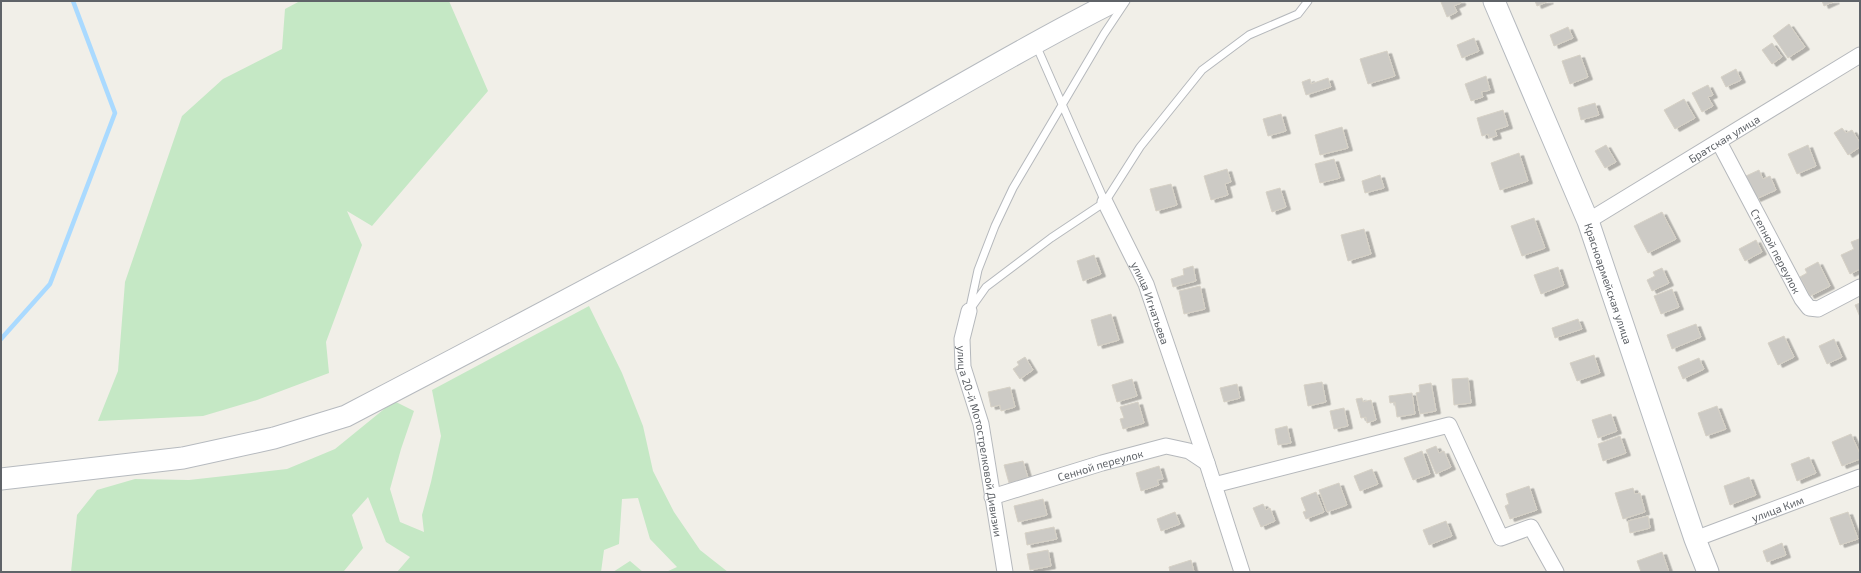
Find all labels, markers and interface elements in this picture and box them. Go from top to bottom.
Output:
street label: Братская улица [1686,112,1762,165]
street label: Степной переулок [1749,206,1804,295]
street label: Красноармейская улица [1583,221,1635,346]
street label: улица Игнатьева [1128,259,1173,346]
street label: улица 20-й Мотострелковой Дивизии [955,345,1006,538]
street label: Сенной переулок [1056,446,1145,483]
street label: улица Ким [1750,492,1805,525]

